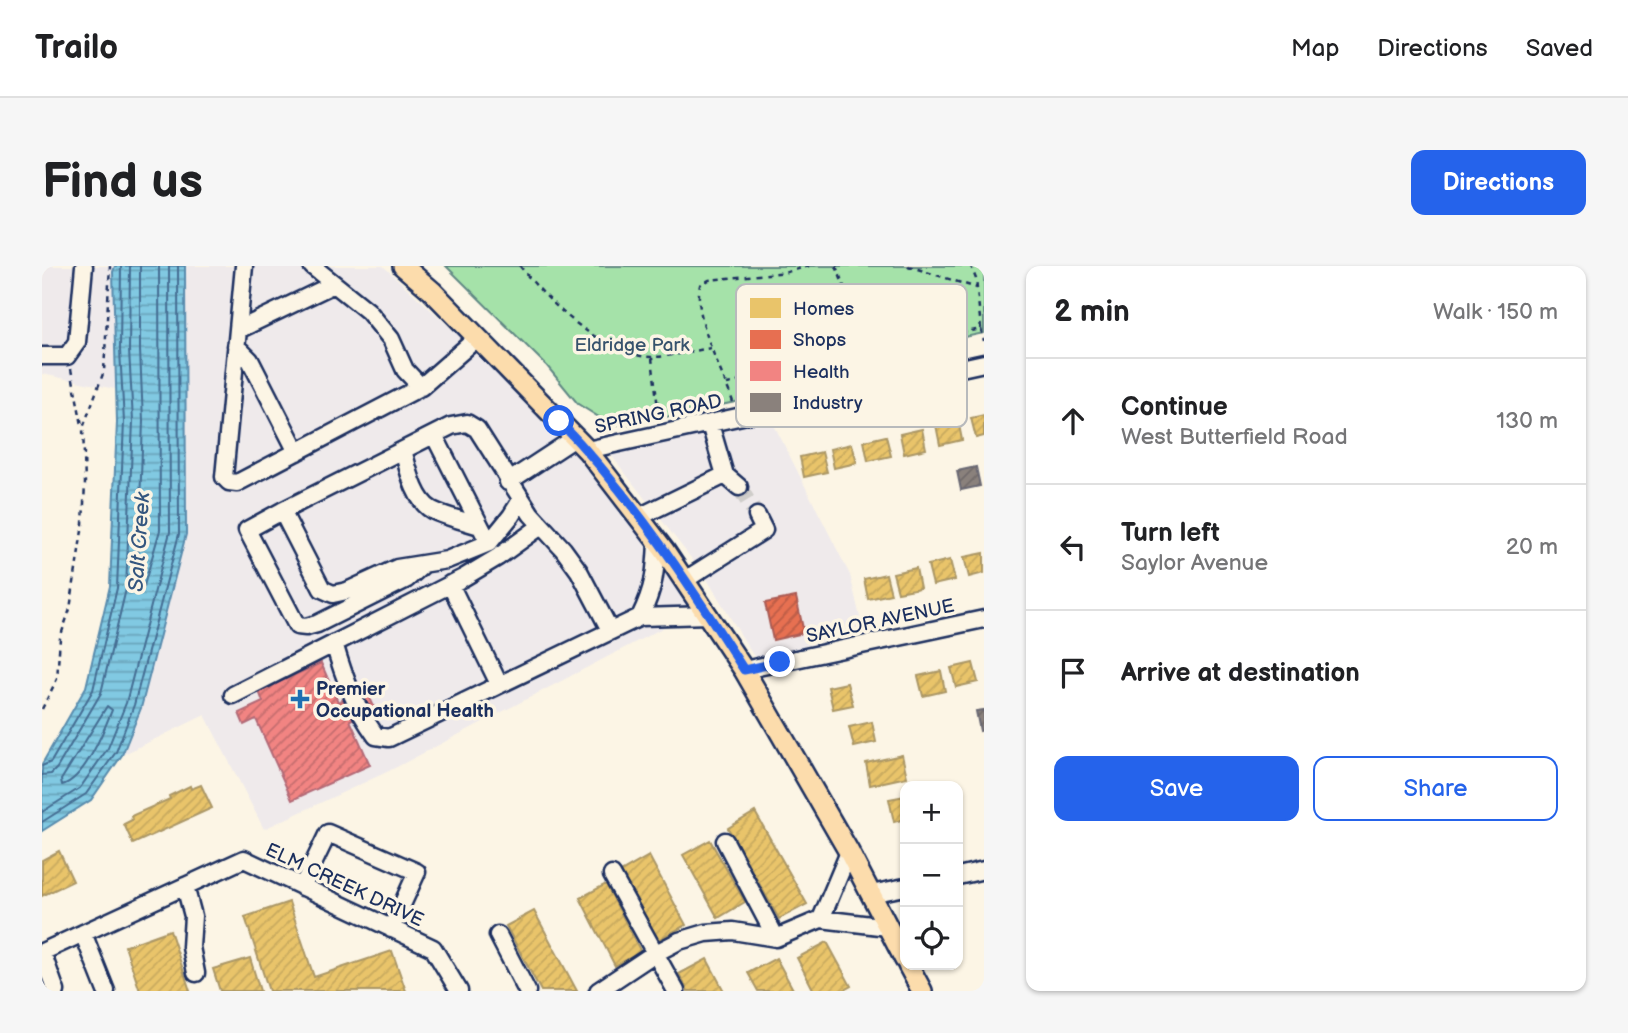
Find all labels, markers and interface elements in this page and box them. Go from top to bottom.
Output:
text: Trailo [35,28,118,68]
text: Map [1291,34,1339,63]
text: Directions [1377,34,1488,63]
text: Saved [1526,34,1593,63]
button: Directions [1411,150,1586,215]
text: Find us [42,153,203,212]
legend [736,284,967,427]
text: 2 min [1054,294,1130,330]
text: Homes [793,298,854,321]
text: Walk · 150 m [1433,298,1558,326]
text: Shops [793,329,846,352]
park label: Eldridge Park [574,334,690,357]
text: Health [793,361,850,384]
street label: SPRING ROAD [593,390,724,439]
text: Industry [793,392,863,415]
text: Continue [1121,392,1228,423]
icon: ahead [1054,402,1092,440]
route start [543,405,574,436]
text: 130 m [1496,407,1558,435]
text: West Butterfield Road [1121,423,1348,451]
water label: Salt Creek [124,491,155,593]
text: Turn left [1121,518,1220,549]
icon: left [1054,528,1092,566]
text: 20 m [1506,533,1558,561]
text: Saylor Avenue [1121,549,1268,577]
street label: SAYLOR AVENUE [804,595,956,648]
route end [764,646,795,677]
icon: arrive [1054,654,1092,692]
text: Arrive at destination [1121,658,1360,689]
place label: Premier Occupational Health [316,678,494,723]
marker: Premier Occupational Health [290,689,310,709]
button: Save [1054,756,1299,821]
button: Share [1313,756,1558,821]
map controls [900,781,963,970]
button: + [900,781,963,844]
street label: ELM CREEK DRIVE [262,839,427,932]
button: − [900,844,963,907]
button: locate [900,907,963,970]

